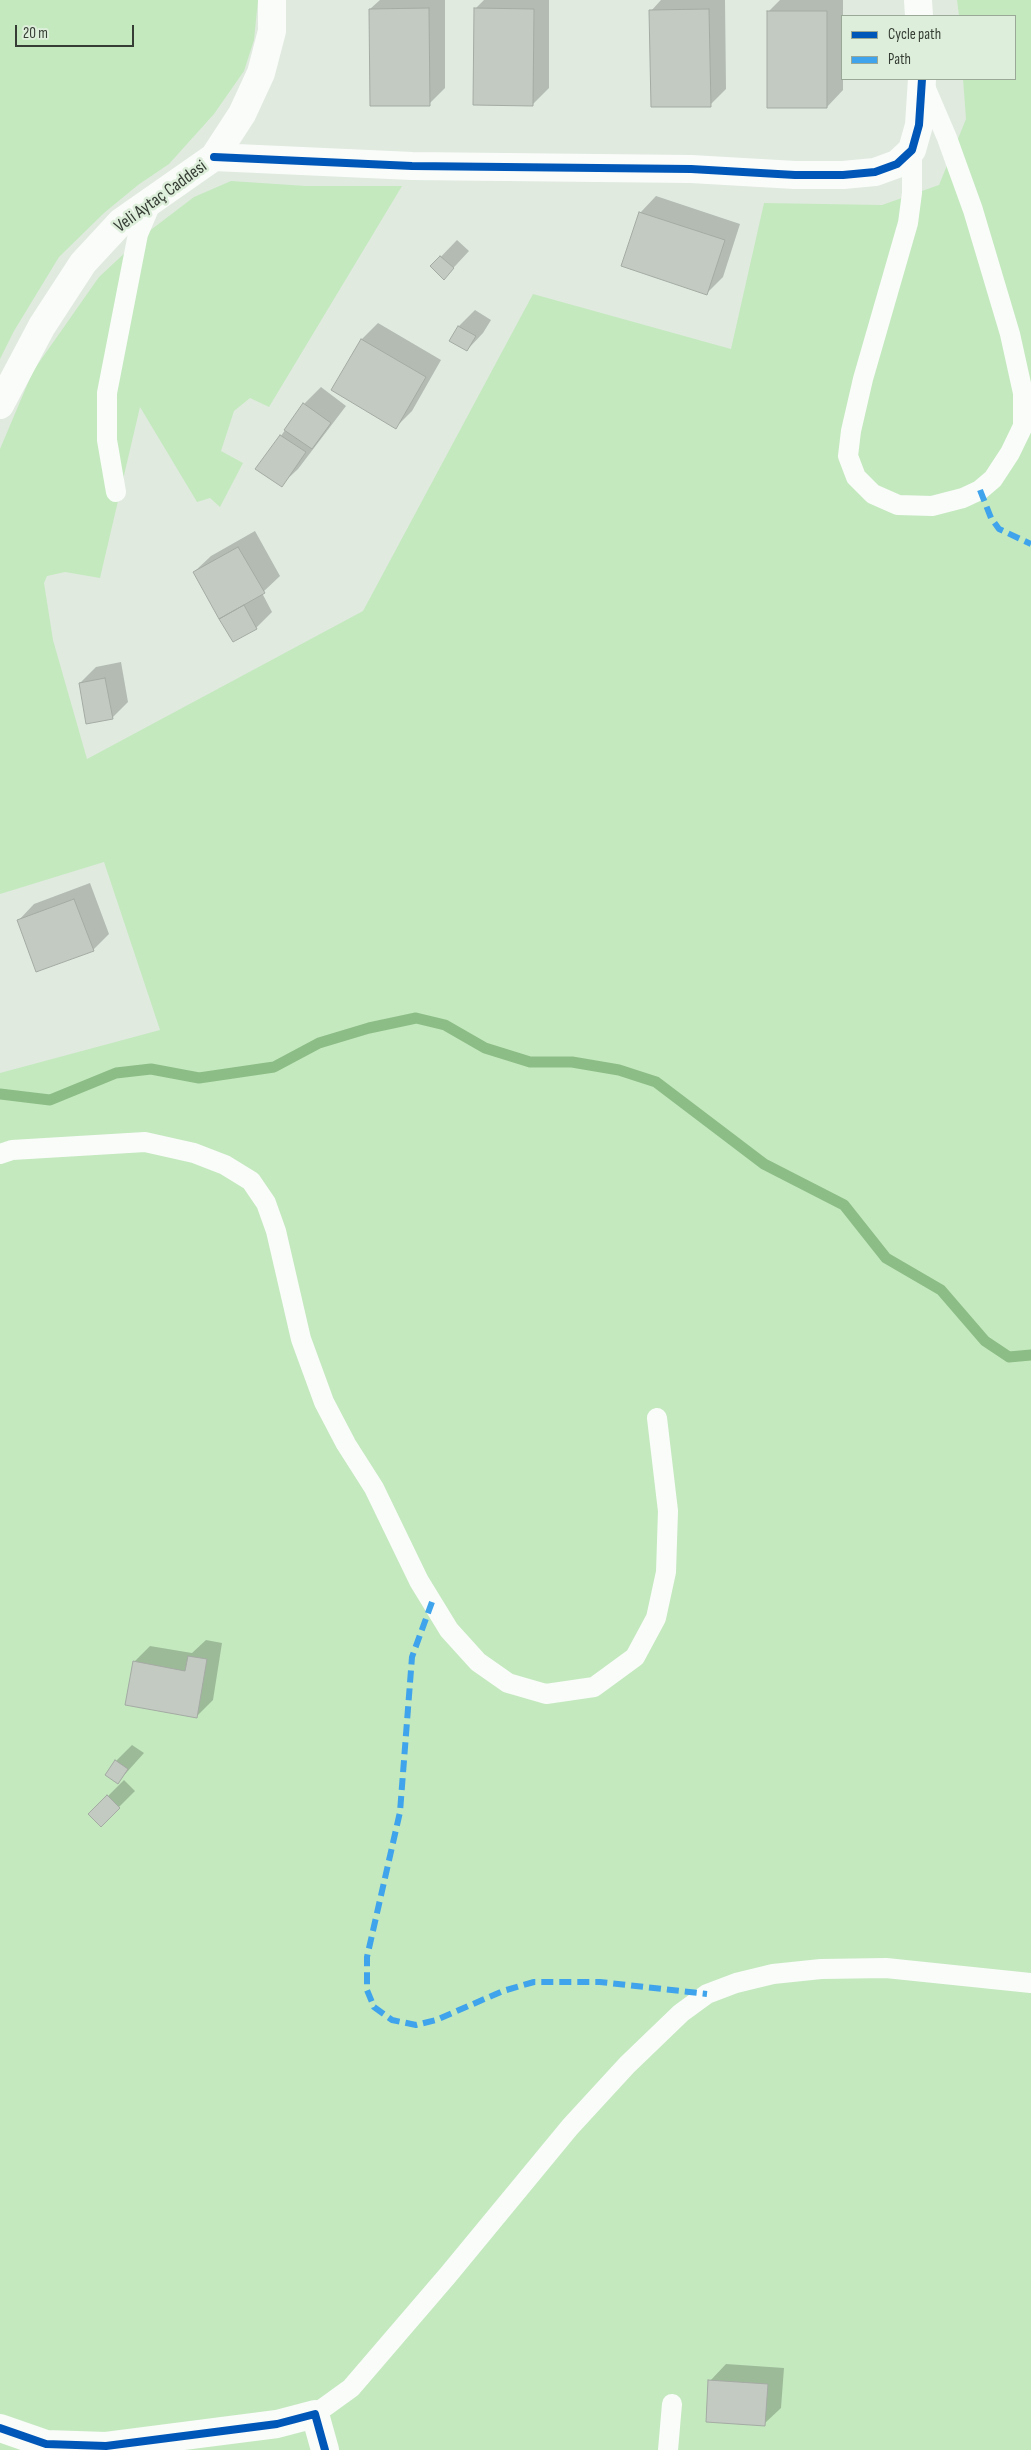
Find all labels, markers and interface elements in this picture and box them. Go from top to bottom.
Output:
scale bar [18,15,136,47]
legend [841,15,1016,80]
text: 20 m [23,24,48,43]
text: Cycle path [888,25,941,44]
text: Path [888,50,911,69]
street label: Veli Aytaç Caddesi [111,156,211,238]

